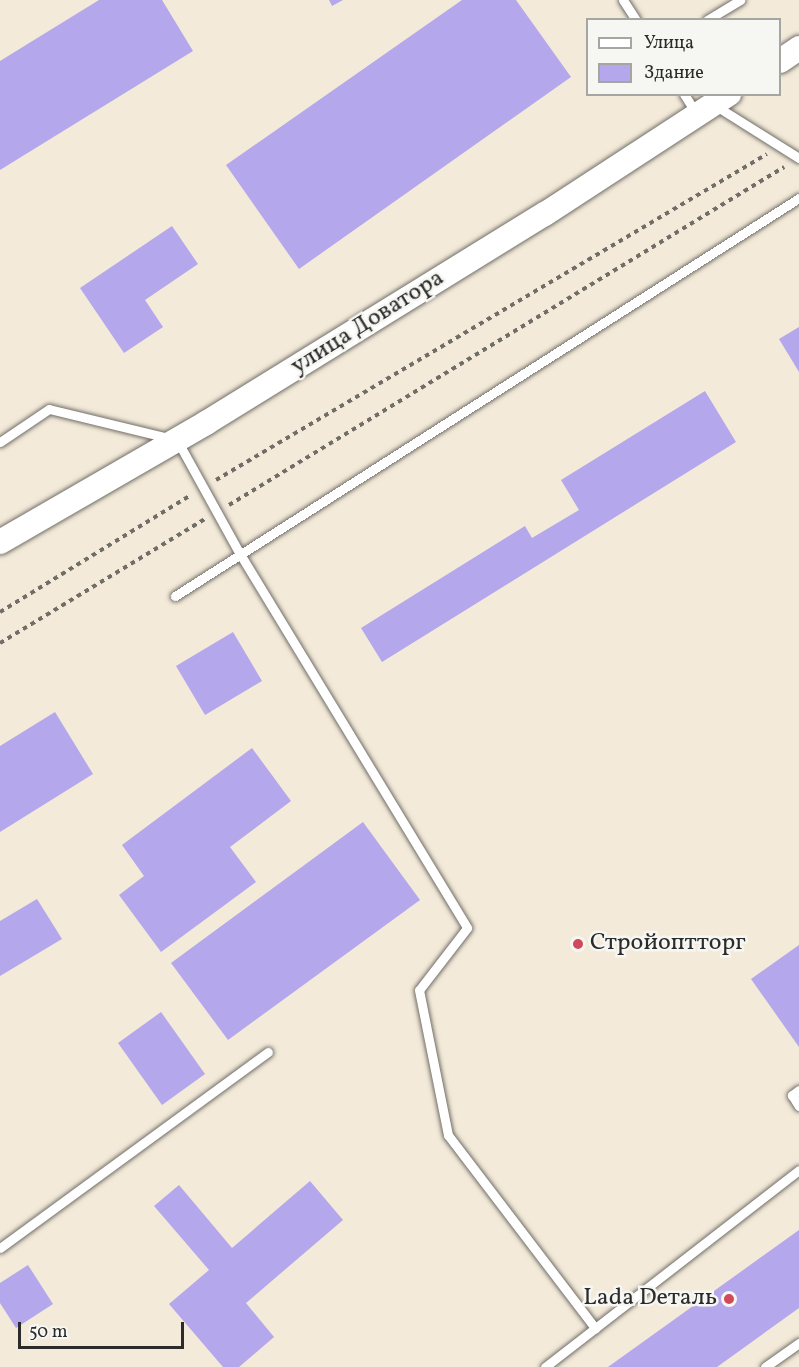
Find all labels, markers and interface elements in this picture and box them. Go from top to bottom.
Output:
legend [586,18,781,96]
text: Улица [644,31,694,56]
text: Здание [644,61,704,86]
street label: улица Доватора [286,264,450,382]
place label: Стройоптторг [590,930,746,958]
marker: Стройоптторг [571,937,585,951]
place label: Lada Dеталь [583,1285,717,1313]
marker: Lada Dеталь [722,1292,736,1306]
scale bar [21,1310,188,1348]
text: 50 m [29,1320,68,1345]

